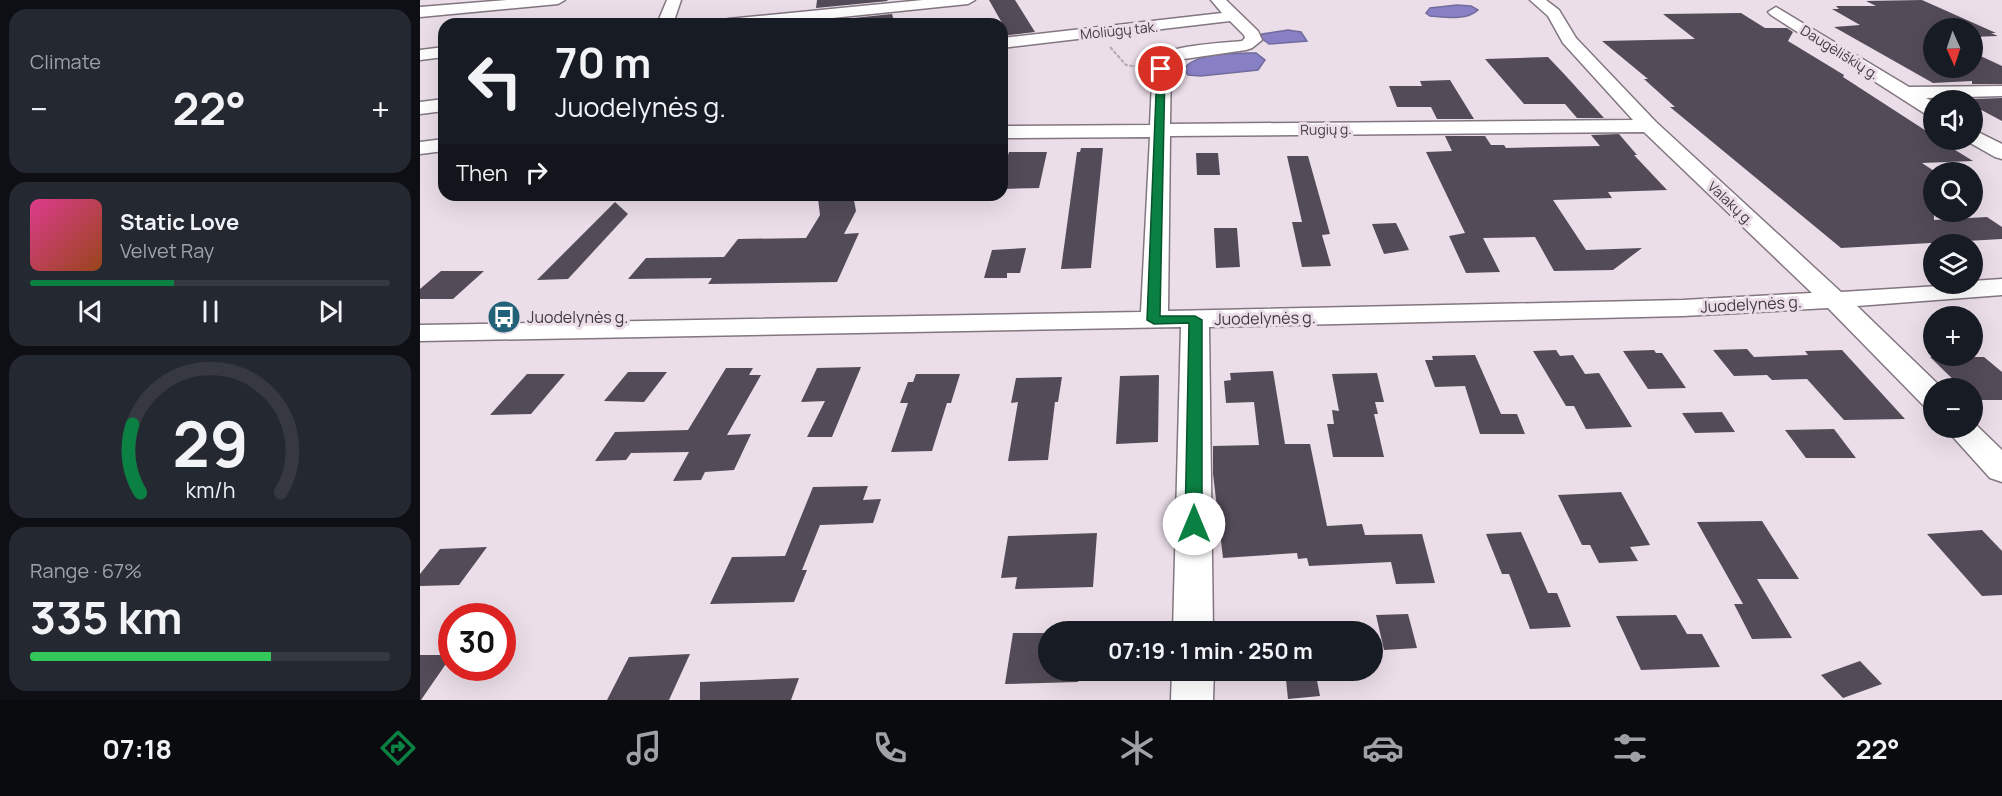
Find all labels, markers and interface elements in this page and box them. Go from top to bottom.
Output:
street label: Moliūgų tak. [1079,16,1159,44]
north arrow [1923,18,1983,78]
map controls [1923,18,1983,438]
street label: Daugėliškių g. [1797,20,1883,84]
text: 70 m [555,33,651,91]
icon: left [456,42,534,120]
pin [1135,43,1186,94]
text: Climate [30,48,101,75]
icon: arrive [1144,52,1177,85]
text: 22° [172,77,246,139]
text: − [30,86,48,131]
text: + [371,86,390,131]
text: Juodelynės g. [555,88,726,125]
button: sound [1923,90,1983,150]
street label: Rugių g. [1300,119,1352,139]
icon: right [520,156,553,189]
text: Then [456,158,508,188]
button: search [1923,162,1983,222]
street label: Valakų g. [1704,177,1758,229]
text: Static Love [120,207,239,237]
button: layers [1923,234,1983,294]
text: Velvet Ray [120,237,214,264]
street label: Juodelynės g. [1700,290,1802,318]
icon: previous [74,295,107,328]
icon: pause [194,295,227,328]
icon: next [314,295,347,328]
bus stop icon: Juodelynės g. [486,299,522,335]
place label: Juodelynės g. [527,306,628,328]
street label: Juodelynės g. [1214,306,1316,330]
button: + [1923,306,1983,366]
button: − [1923,378,1983,438]
text: 29 [172,401,248,487]
text: km/h [185,476,235,505]
position arrow [1162,492,1226,556]
text: Range · 67% [30,557,142,584]
text: 335 km [30,586,182,648]
speed limit sign: 30 [438,603,516,681]
text: 07:19 · 1 min · 250 m [1108,636,1313,666]
icon: directions [377,727,419,769]
icon: music [623,727,665,769]
icon: phone [869,727,911,769]
icon: climate [1116,727,1158,769]
icon: car [1362,727,1404,769]
icon: filters [1609,727,1651,769]
text: 07:18 [102,730,172,767]
text: 22° [1855,730,1900,767]

